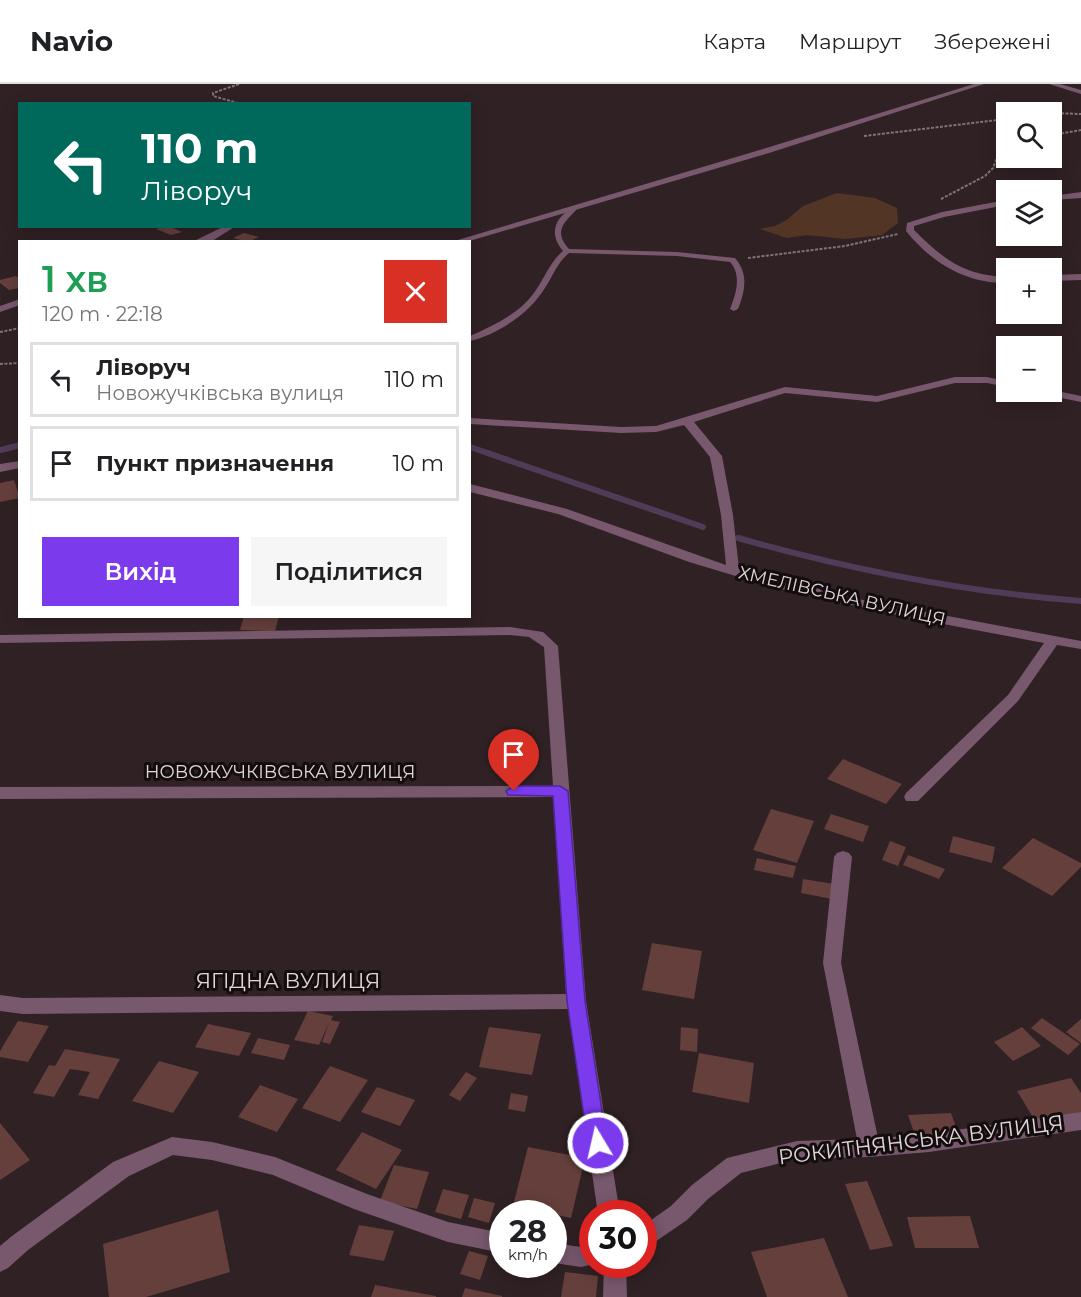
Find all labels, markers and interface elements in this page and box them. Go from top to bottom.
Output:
text: Navio [30,24,113,58]
text: Карта [703,29,766,54]
text: Маршрут [799,29,901,54]
text: Збережені [934,29,1051,54]
map controls [996,102,1062,402]
button: search [996,102,1062,168]
text: 110 m [141,122,258,174]
icon: left [42,126,120,204]
text: Ліворуч [141,174,253,207]
button: layers [996,180,1062,246]
text: 1 хв [42,257,108,301]
button: + [996,258,1062,324]
button: close [384,260,447,323]
text: 120 m · 22:18 [42,302,163,326]
button: − [996,336,1062,402]
text: Ліворуч [96,354,191,381]
icon: left [45,363,78,396]
text: 110 m [384,366,444,393]
text: Новожучківська вулиця [96,381,344,405]
icon: arrive [45,447,78,480]
text: Пункт призначення [96,450,334,477]
text: 10 m [392,450,444,477]
button: Вихід [42,537,239,606]
button: Поділитися [251,537,447,606]
street label: ХМЕЛІВСЬКА ВУЛИЦЯ [736,561,948,631]
pin [488,729,539,791]
icon: arrive [497,738,530,771]
street label: НОВОЖУЧКІВСЬКА ВУЛИЦЯ [145,761,415,783]
street label: ЯГІДНА ВУЛИЦЯ [196,968,380,993]
street label: РОКИТНЯНСЬКА ВУЛИЦЯ [777,1110,1065,1169]
position arrow [566,1111,630,1175]
speed limit sign: 30 [579,1200,657,1278]
text: 28 [509,1213,547,1250]
text: km/h [508,1245,548,1264]

